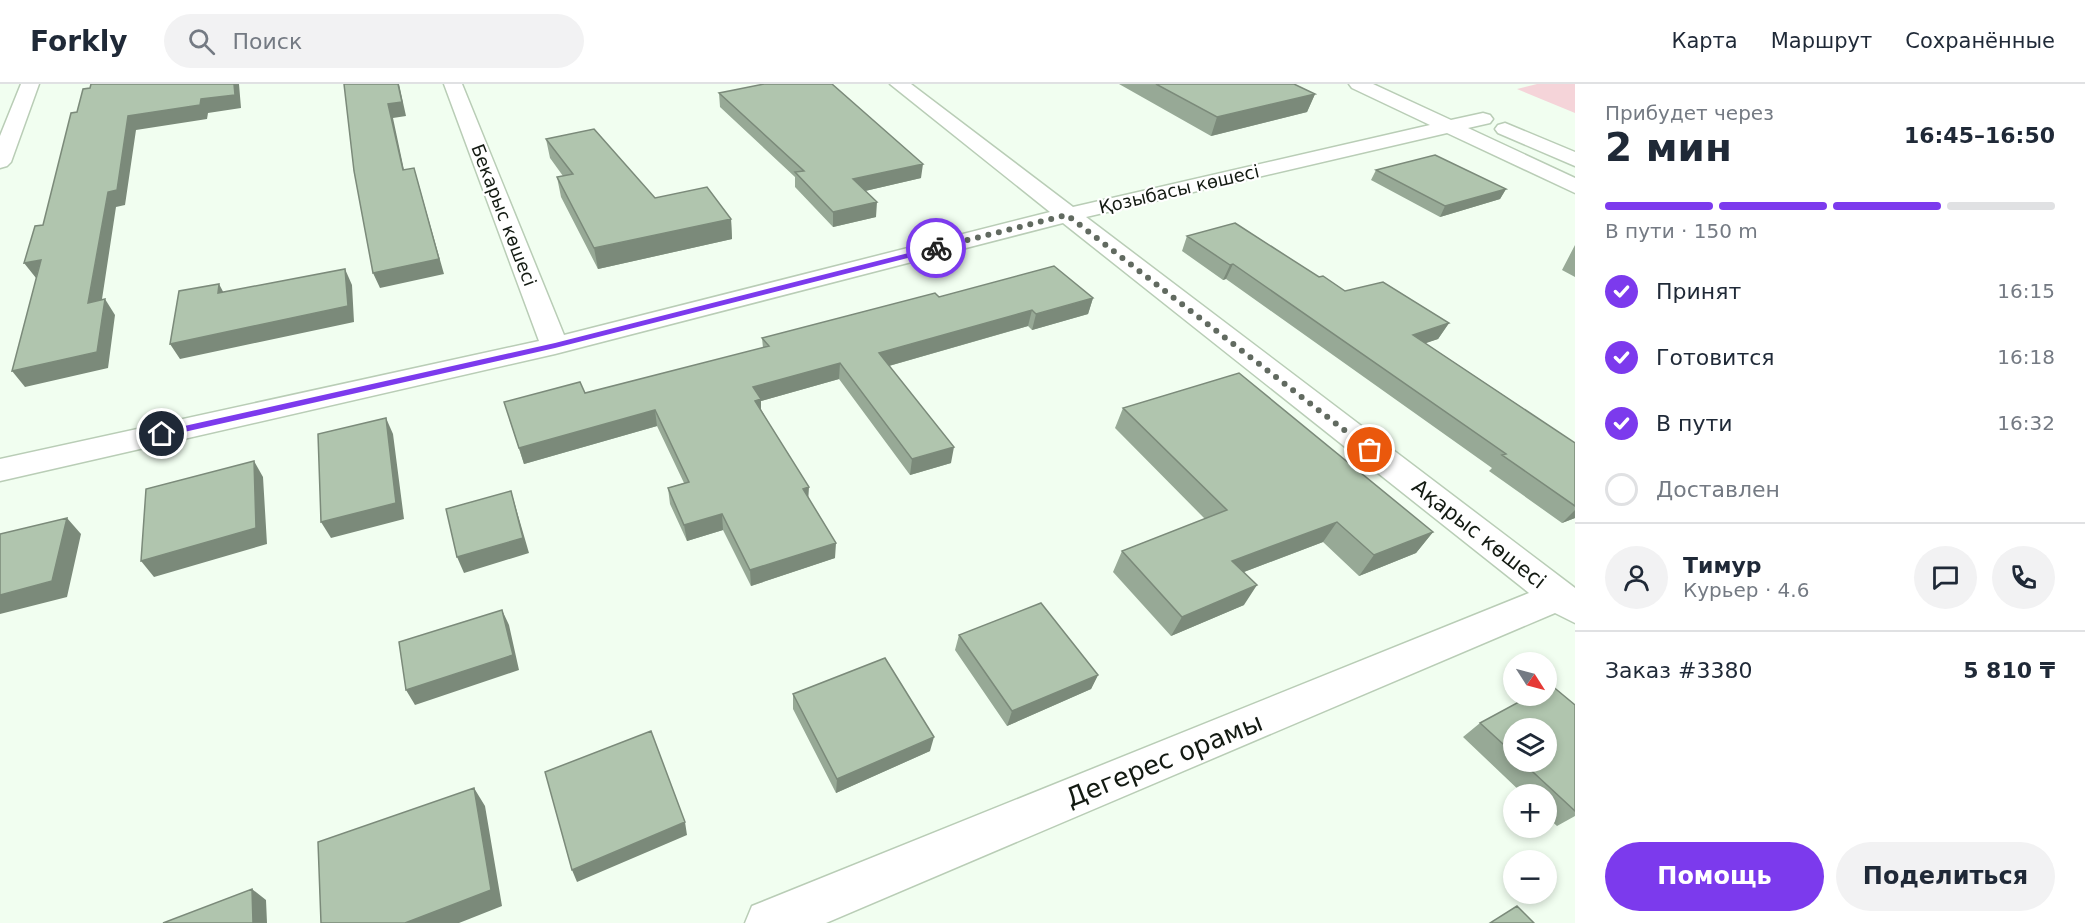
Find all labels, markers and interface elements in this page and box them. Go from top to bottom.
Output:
search box [164,14,584,68]
text: Forkly [30,25,128,58]
icon: search [185,25,218,58]
text: Поиск [233,29,302,54]
text: Карта [1672,29,1738,53]
text: Маршрут [1771,29,1872,53]
text: Сохранённые [1905,29,2055,53]
text: Прибудет через [1605,101,1774,125]
text: 16:45–16:50 [1904,123,2055,148]
text: 2 мин [1605,125,1732,170]
street label: Бекарыс көшесі [467,141,541,289]
street label: Қозыбасы көшесі [1097,160,1261,218]
courier [906,218,966,278]
text: В пути · 150 m [1605,219,1758,243]
icon: bike [920,232,953,265]
icon: check [1605,275,1638,308]
text: Принят [1656,279,1741,304]
text: 16:15 [1997,279,2055,303]
icon: check [1605,341,1638,374]
text: Готовится [1656,345,1775,370]
text: 16:18 [1997,345,2055,369]
icon: check [1605,407,1638,440]
pin [136,408,187,459]
text: В пути [1656,411,1733,436]
text: 16:32 [1997,411,2055,435]
icon: home [145,417,178,450]
pin [1344,424,1395,475]
icon: bag [1353,433,1386,466]
street label: Ақарыс көшесі [1407,474,1551,594]
text: Доставлен [1656,477,1780,502]
button: person [1605,546,1668,609]
button: chat [1914,546,1977,609]
button: phone [1992,546,2055,609]
text: Тимур [1683,553,1762,578]
text: Курьер · 4.6 [1683,578,1809,602]
north arrow [1503,652,1557,706]
map controls [1503,652,1557,904]
text: Заказ #3380 [1605,658,1752,683]
text: 5 810 ₸ [1963,658,2055,683]
street label: Дегерес орамы [1061,707,1267,813]
button: layers [1503,718,1557,772]
button: + [1503,784,1557,838]
button: Помощь [1605,842,1824,911]
button: Поделиться [1836,842,2055,911]
button: − [1503,850,1557,904]

